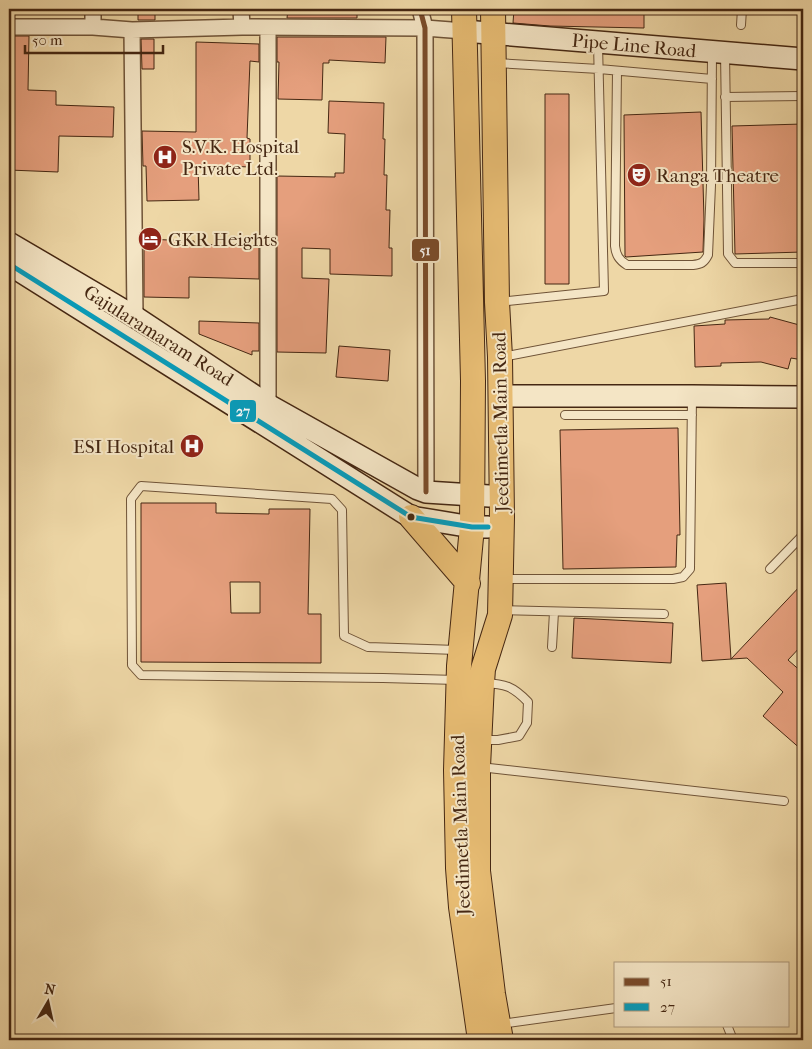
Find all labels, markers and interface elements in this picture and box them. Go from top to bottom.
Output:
scale bar [25,22,162,54]
street label: Pipe Line Road [571,30,698,62]
text: 50 m [32,31,63,49]
place label: S.V.K. Hospital Private Ltd. [182,136,299,180]
hospital icon: S.V.K. Hospital Private Ltd. [152,144,178,170]
theatre icon: Ranga Theatre [626,162,652,188]
place label: Ranga Theatre [656,165,779,187]
hotel icon: GKR Heights [137,226,163,252]
place label: GKR Heights [168,229,277,251]
line badge: 51 [411,238,440,262]
text: 51 [419,242,431,259]
street label: Gajularamaram Road [80,281,238,391]
street label: Jeedimetla Main Road [488,331,514,515]
line badge: 27 [229,399,257,423]
text: 27 [236,403,250,420]
hospital icon: ESI Hospital [179,433,205,459]
place label: ESI Hospital [73,436,174,458]
unlabelled marker [406,512,416,522]
street label: Jeedimetla Main Road [447,734,475,918]
legend [614,962,790,1026]
text: 51 [660,972,672,990]
north arrow [22,976,72,1026]
text: N [43,980,57,999]
text: 27 [660,998,675,1016]

